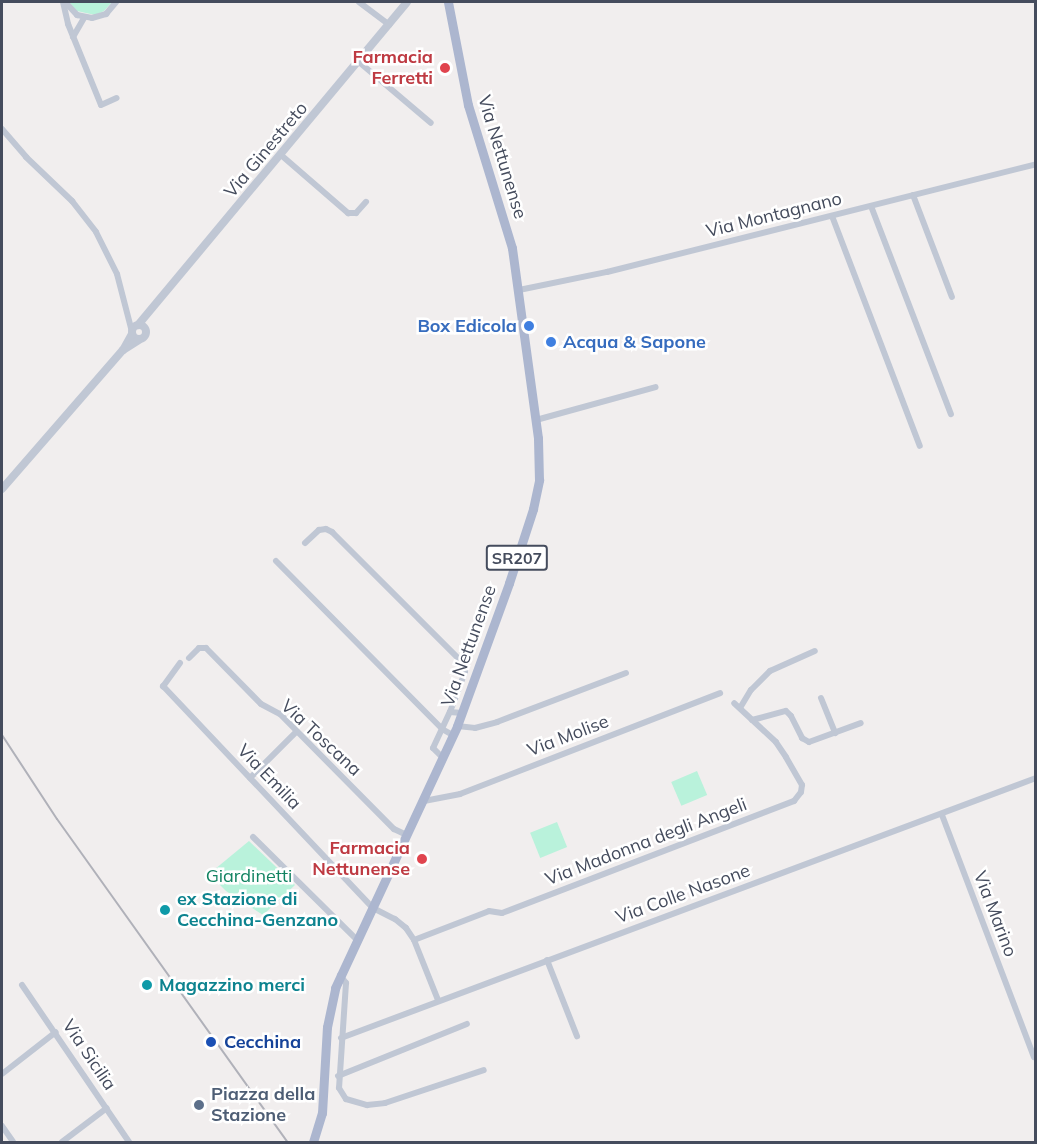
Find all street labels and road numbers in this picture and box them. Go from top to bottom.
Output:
street label: Via Nettunense [473,93,531,221]
street label: Via Ginestreto [220,98,312,202]
street label: Via Montagnano [704,188,844,242]
road number: SR207 [486,545,548,571]
street label: Via Nettunense [437,582,501,710]
street label: Via Toscana [276,695,366,781]
street label: Via Molise [524,711,612,761]
street label: Via Emilia [233,740,305,814]
street label: Via Madonna degli Angeli [542,794,750,890]
street label: Via Colle Nasone [613,860,753,928]
street label: Via Marino [969,868,1021,960]
street label: Via Sicilia [58,1016,120,1094]

